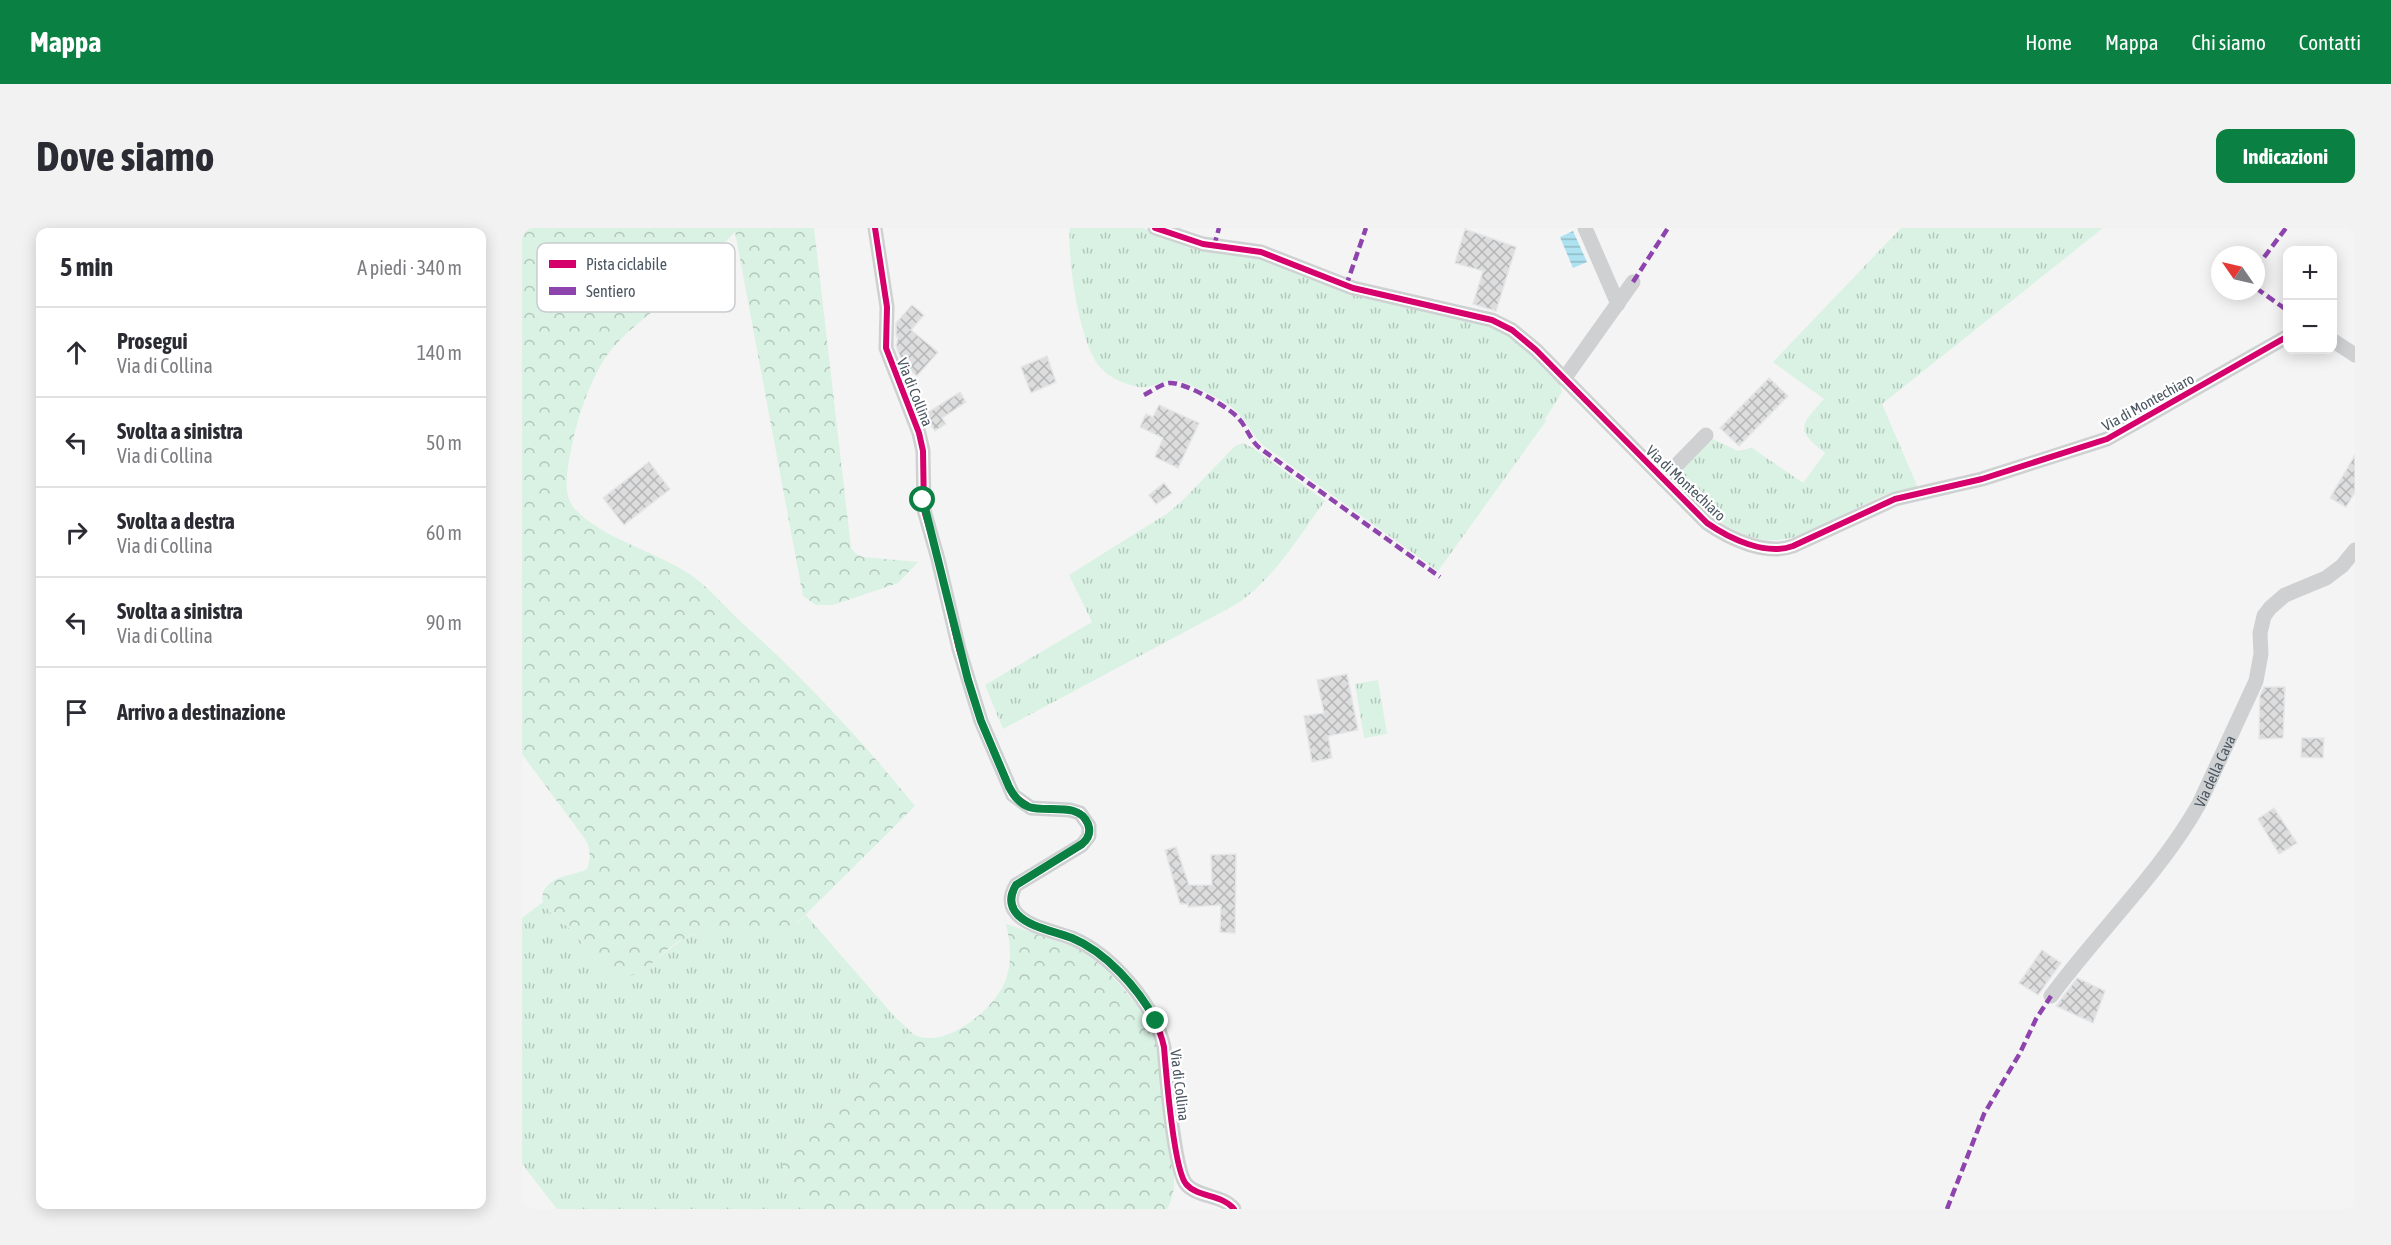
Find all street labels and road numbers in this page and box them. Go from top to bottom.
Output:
street label: Via di Collina [894,355,936,429]
street label: Via di Montechiaro [2099,370,2197,434]
street label: Via di Montechiaro [1643,442,1729,524]
street label: Via della Cava [2190,732,2238,810]
street label: Via di Collina [1167,1048,1193,1122]

